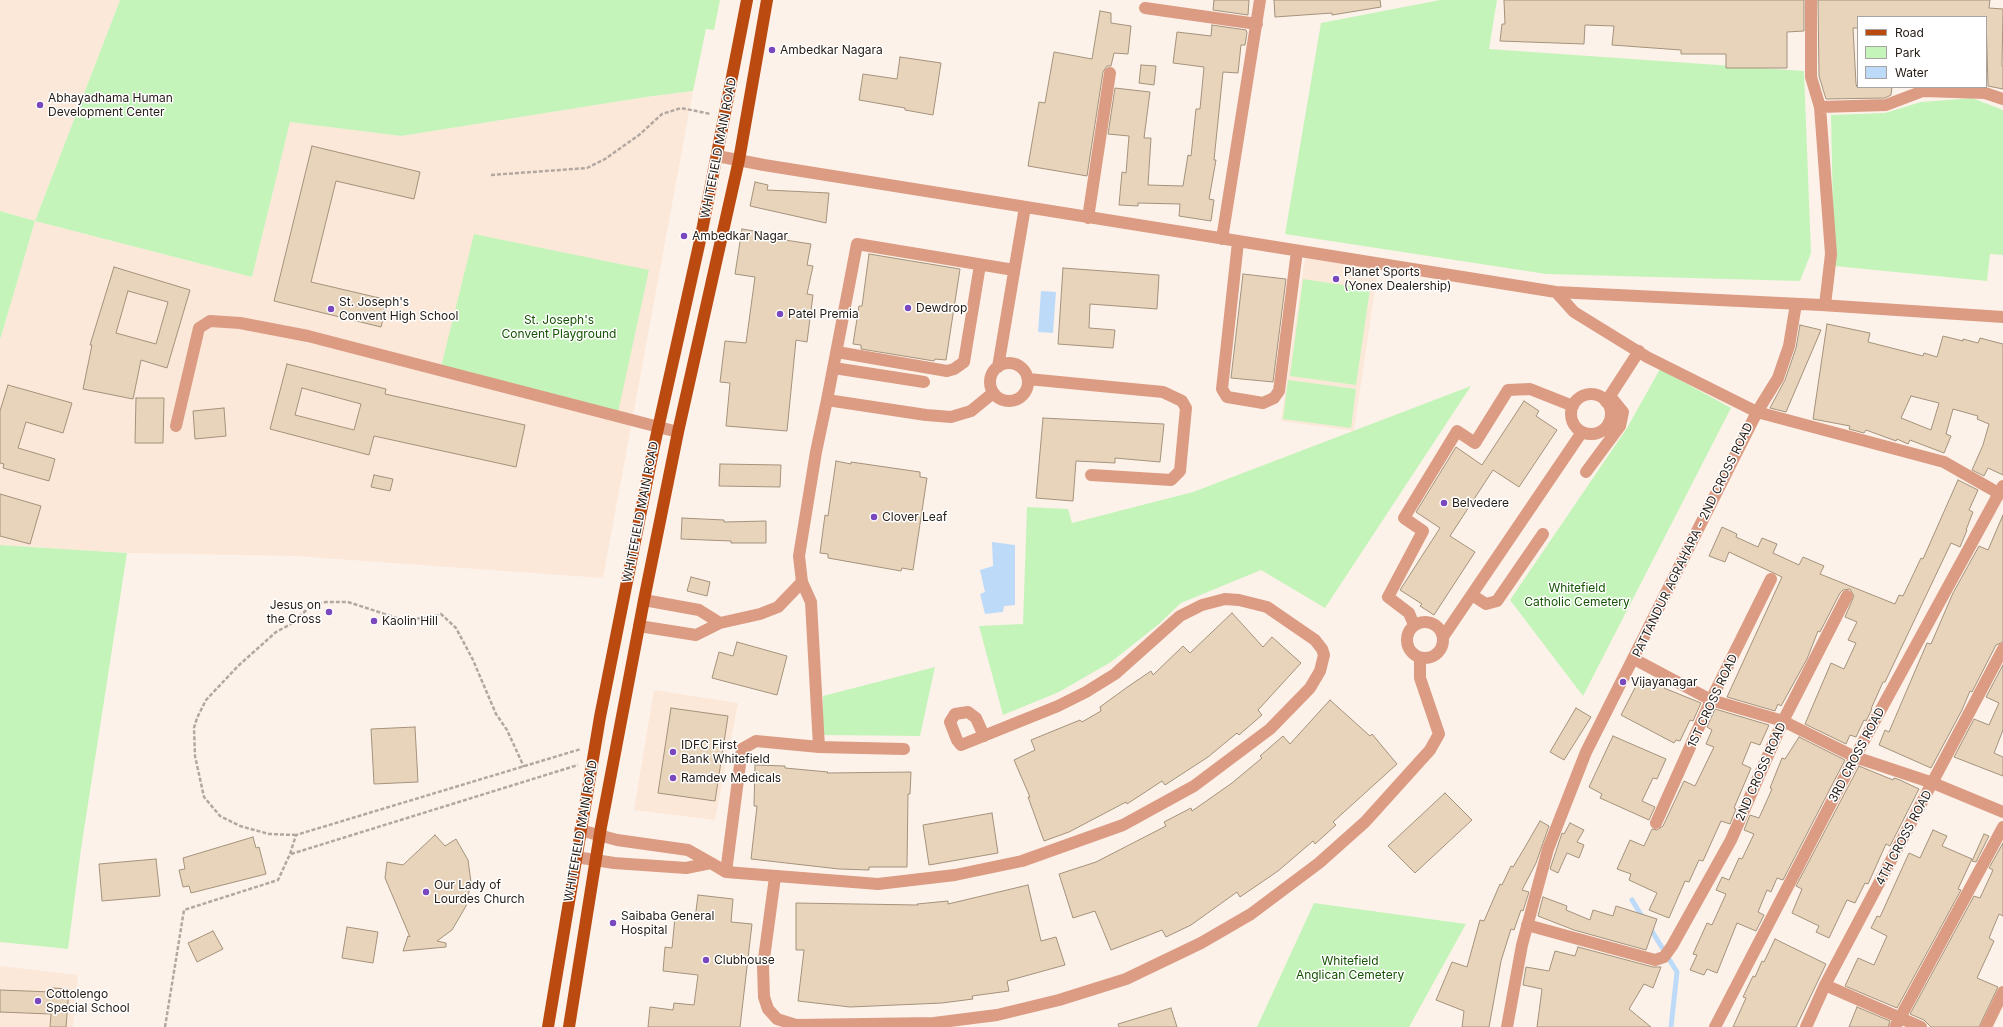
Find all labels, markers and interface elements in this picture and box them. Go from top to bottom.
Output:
legend [1857,16,1987,88]
text: Road [1895,25,1924,40]
place label: Ambedkar Nagara [780,43,883,57]
marker: Ambedkar Nagara [767,45,777,55]
text: Park [1895,45,1921,60]
text: Water [1895,65,1928,80]
street label: WHITEFIELD MAIN ROAD [698,76,740,220]
place label: Abhayadhama Human Development Center [48,91,173,119]
marker: Abhayadhama Human Development Center [35,100,45,110]
place label: Ambedkar Nagar [692,229,788,243]
marker: Ambedkar Nagar [679,231,689,241]
place label: Planet Sports (Yonex Dealership) [1344,265,1451,293]
marker: Planet Sports (Yonex Dealership) [1331,274,1341,284]
place label: St. Joseph's Convent High School [339,295,458,323]
place label: Dewdrop [916,301,967,315]
marker: Dewdrop [903,303,913,313]
marker: St. Joseph's Convent High School [326,304,336,314]
place label: Patel Premia [788,307,859,321]
marker: Patel Premia [775,309,785,319]
park label: St. Joseph's Convent Playground [502,313,616,341]
street label: PATTANDUR AGRAHARA - 2ND CROSS ROAD [1630,420,1756,660]
street label: WHITEFIELD MAIN ROAD [620,440,662,584]
place label: Belvedere [1452,496,1509,510]
marker: Belvedere [1439,498,1449,508]
place label: Clover Leaf [882,510,947,524]
marker: Clover Leaf [869,512,879,522]
park label: Whitefield Catholic Cemetery [1524,581,1630,609]
place label: Jesus on the Cross [267,598,321,626]
marker: Jesus on the Cross [324,607,334,617]
place label: Kaolin Hill [382,614,438,628]
marker: Kaolin Hill [369,616,379,626]
street label: 1ST CROSS ROAD [1685,652,1741,750]
place label: Vijayanagar [1631,675,1698,689]
marker: Vijayanagar [1618,677,1628,687]
street label: 3RD CROSS ROAD [1826,705,1888,805]
street label: 2ND CROSS ROAD [1733,721,1789,823]
place label: IDFC First Bank Whitefield [681,738,770,766]
marker: IDFC First Bank Whitefield [668,747,678,757]
street label: WHITEFIELD MAIN ROAD [561,759,601,903]
place label: Ramdev Medicals [681,771,781,785]
marker: Ramdev Medicals [668,773,678,783]
street label: 4TH CROSS ROAD [1873,788,1935,888]
place label: Our Lady of Lourdes Church [434,878,525,906]
marker: Our Lady of Lourdes Church [421,887,431,897]
place label: Saibaba General Hospital [621,909,714,937]
marker: Saibaba General Hospital [608,918,618,928]
place label: Clubhouse [714,953,775,967]
park label: Whitefield Anglican Cemetery [1296,954,1404,982]
marker: Clubhouse [701,955,711,965]
place label: Cottolengo Special School [46,987,130,1015]
marker: Cottolengo Special School [33,996,43,1006]

